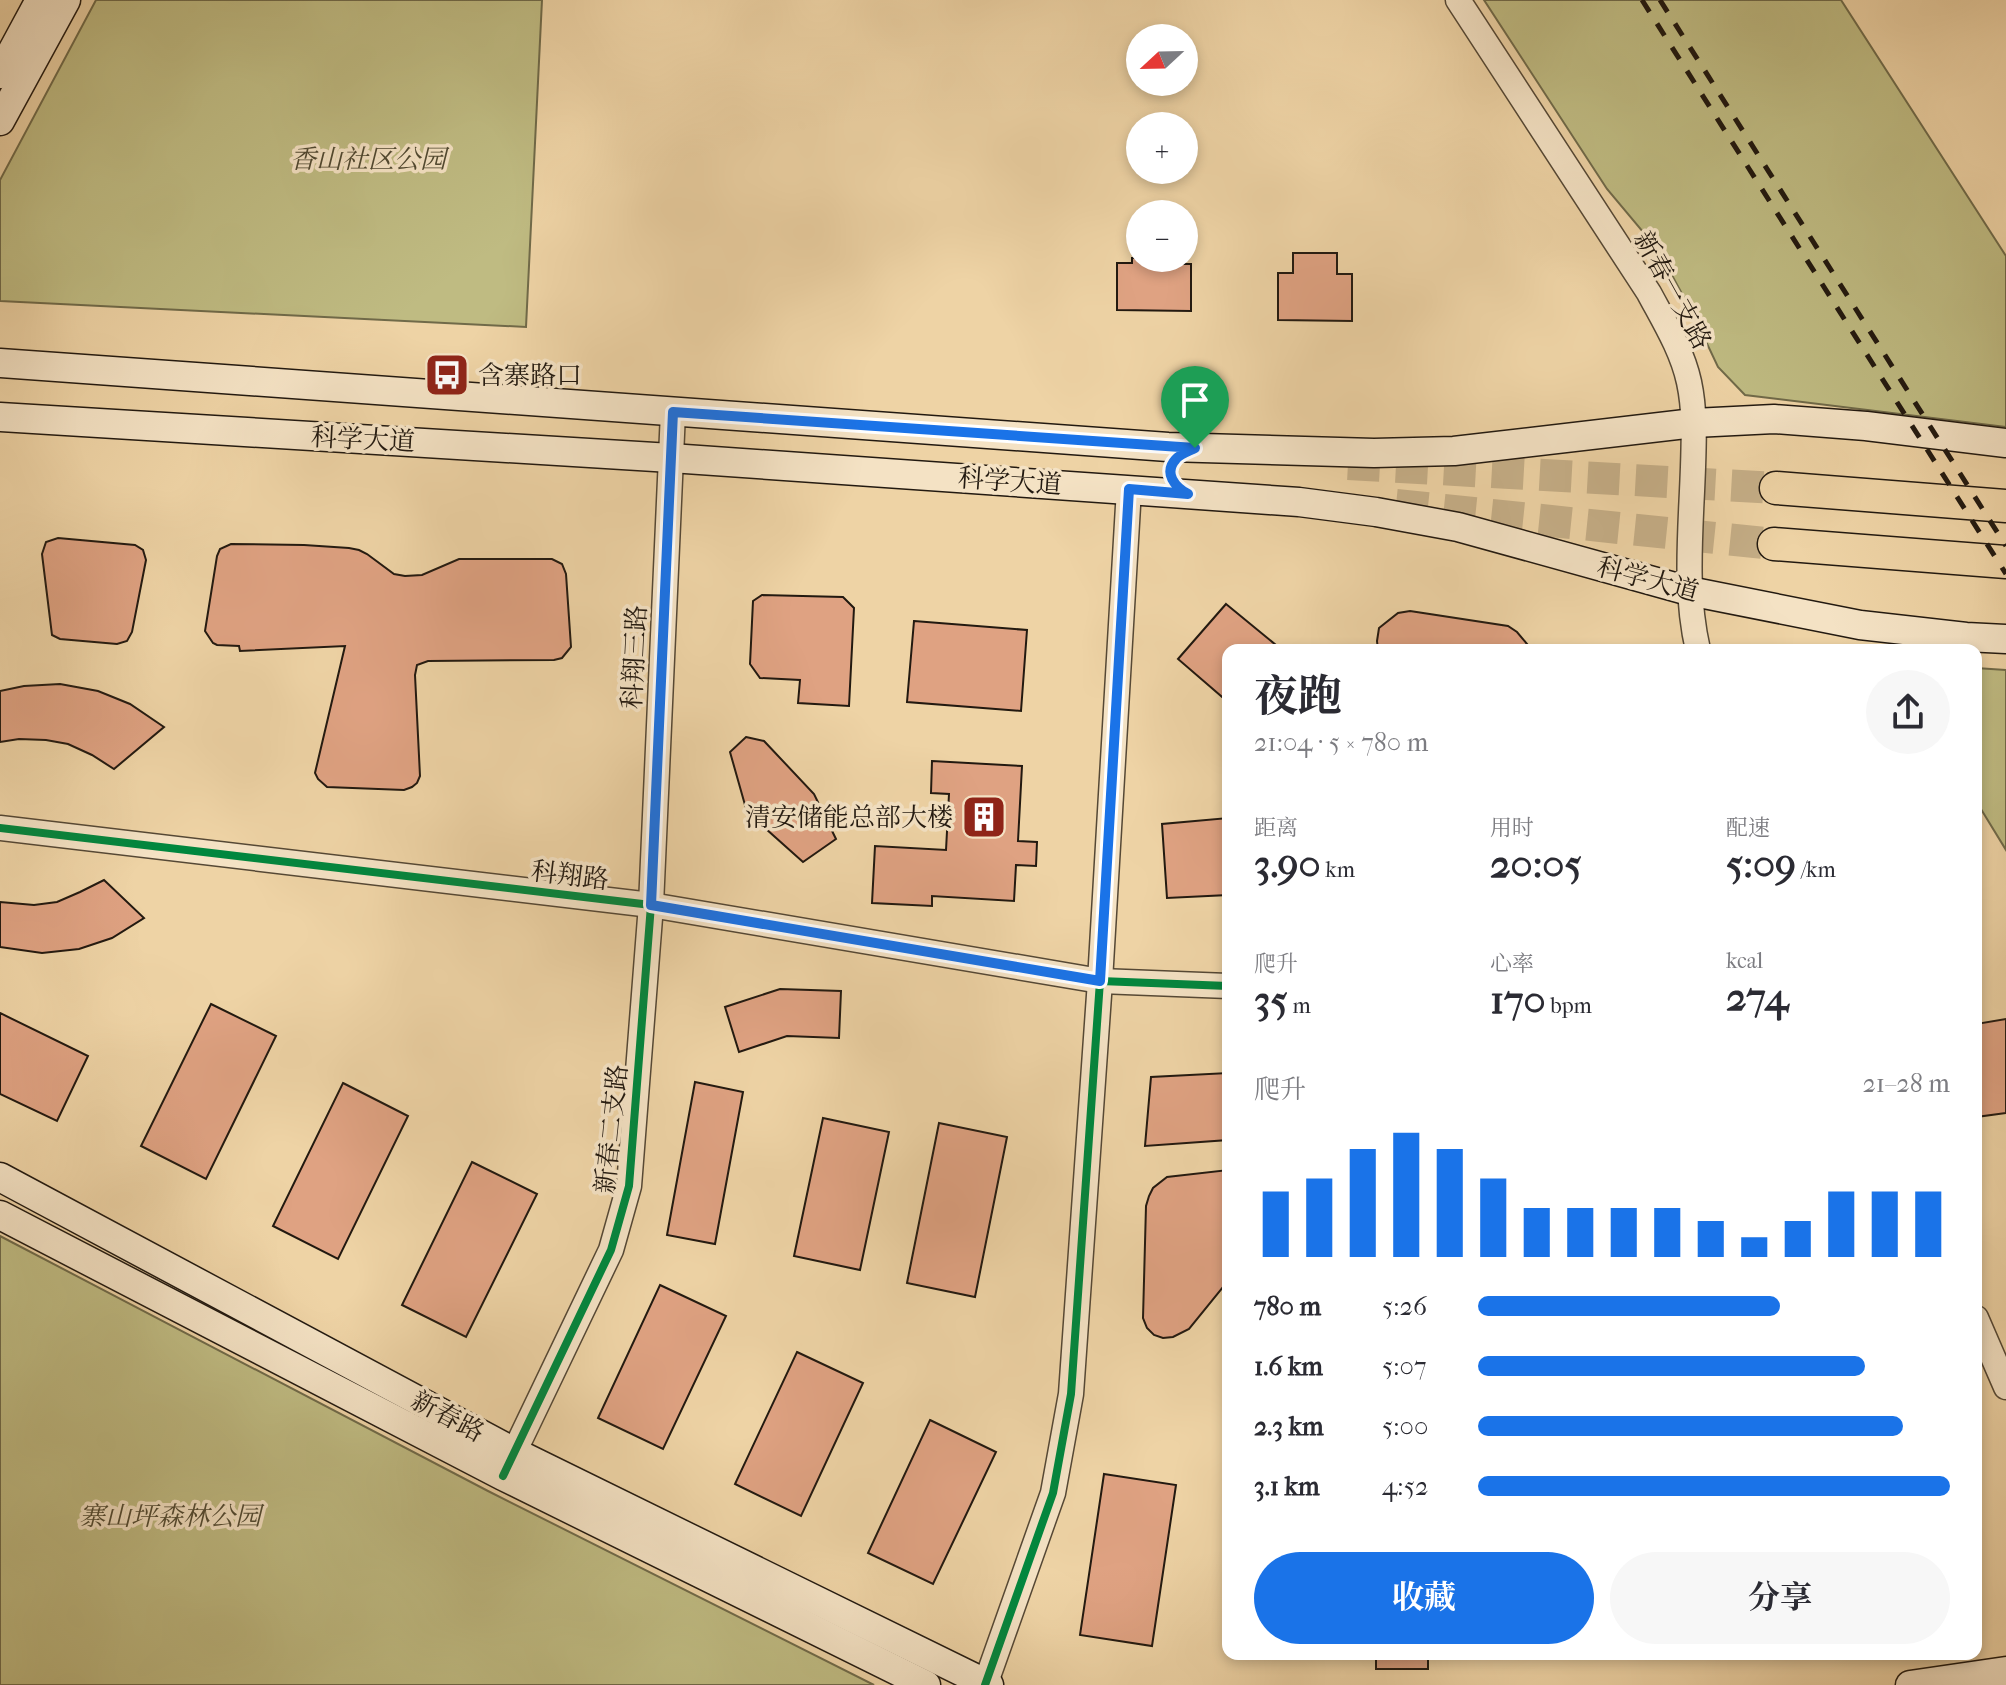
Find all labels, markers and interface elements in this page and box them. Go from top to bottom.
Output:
north arrow [1126,24,1198,96]
map controls [1126,24,1198,272]
button: + [1126,112,1198,184]
park label: 香山社区公园 [290,144,450,175]
button: − [1126,200,1198,272]
street label: 新春一支路 [1627,226,1718,355]
bus stop icon: 含寨路口 [423,351,471,399]
place label: 含寨路口 [478,360,582,391]
pin [1161,366,1229,448]
icon: arrive [1173,378,1217,422]
street label: 科学大道 [310,421,416,458]
street label: 科学大道 [957,462,1063,501]
street label: 科学大道 [1594,551,1702,608]
street label: 科翔三路 [616,604,653,710]
button: share [1866,670,1950,754]
text: 夜跑 [1254,671,1342,722]
text: 21:04 · 5 × 780 m [1254,727,1428,758]
building icon: 清安储能总部大楼 [960,793,1008,841]
place label: 清安储能总部大楼 [745,802,953,833]
text: 距离 [1254,815,1298,841]
text: 用时 [1490,815,1534,841]
text: 配速 [1726,815,1770,841]
text: 3.90 [1254,841,1321,887]
text: 20:05 [1490,841,1582,887]
text: 5:09 [1726,841,1796,887]
street label: 科翔路 [529,855,611,896]
text: km [1321,857,1355,883]
text: /km [1796,857,1836,883]
text: kcal [1726,948,1763,974]
text: 爬升 [1254,951,1298,977]
text: 心率 [1490,951,1534,977]
text: 274 [1726,974,1788,1020]
text: 35 [1254,977,1288,1023]
text: 170 [1490,977,1546,1023]
text: m [1288,993,1311,1019]
text: bpm [1546,993,1592,1019]
street label: 新春二支路 [589,1063,634,1195]
text: 21–28 m [1862,1068,1950,1099]
text: 爬升 [1254,1074,1306,1105]
text: 780 m [1254,1291,1321,1322]
text: 5:26 [1382,1291,1427,1322]
text: 1.6 km [1254,1351,1323,1382]
text: 5:07 [1382,1351,1426,1382]
street label: 新春路 [406,1384,489,1448]
text: 2.3 km [1254,1411,1324,1442]
text: 5:00 [1382,1411,1428,1442]
text: 3.1 km [1254,1471,1320,1502]
text: 4:52 [1382,1471,1428,1502]
park label: 寨山坪森林公园 [79,1501,265,1532]
button: 收藏 [1254,1552,1594,1644]
button: 分享 [1610,1552,1950,1644]

